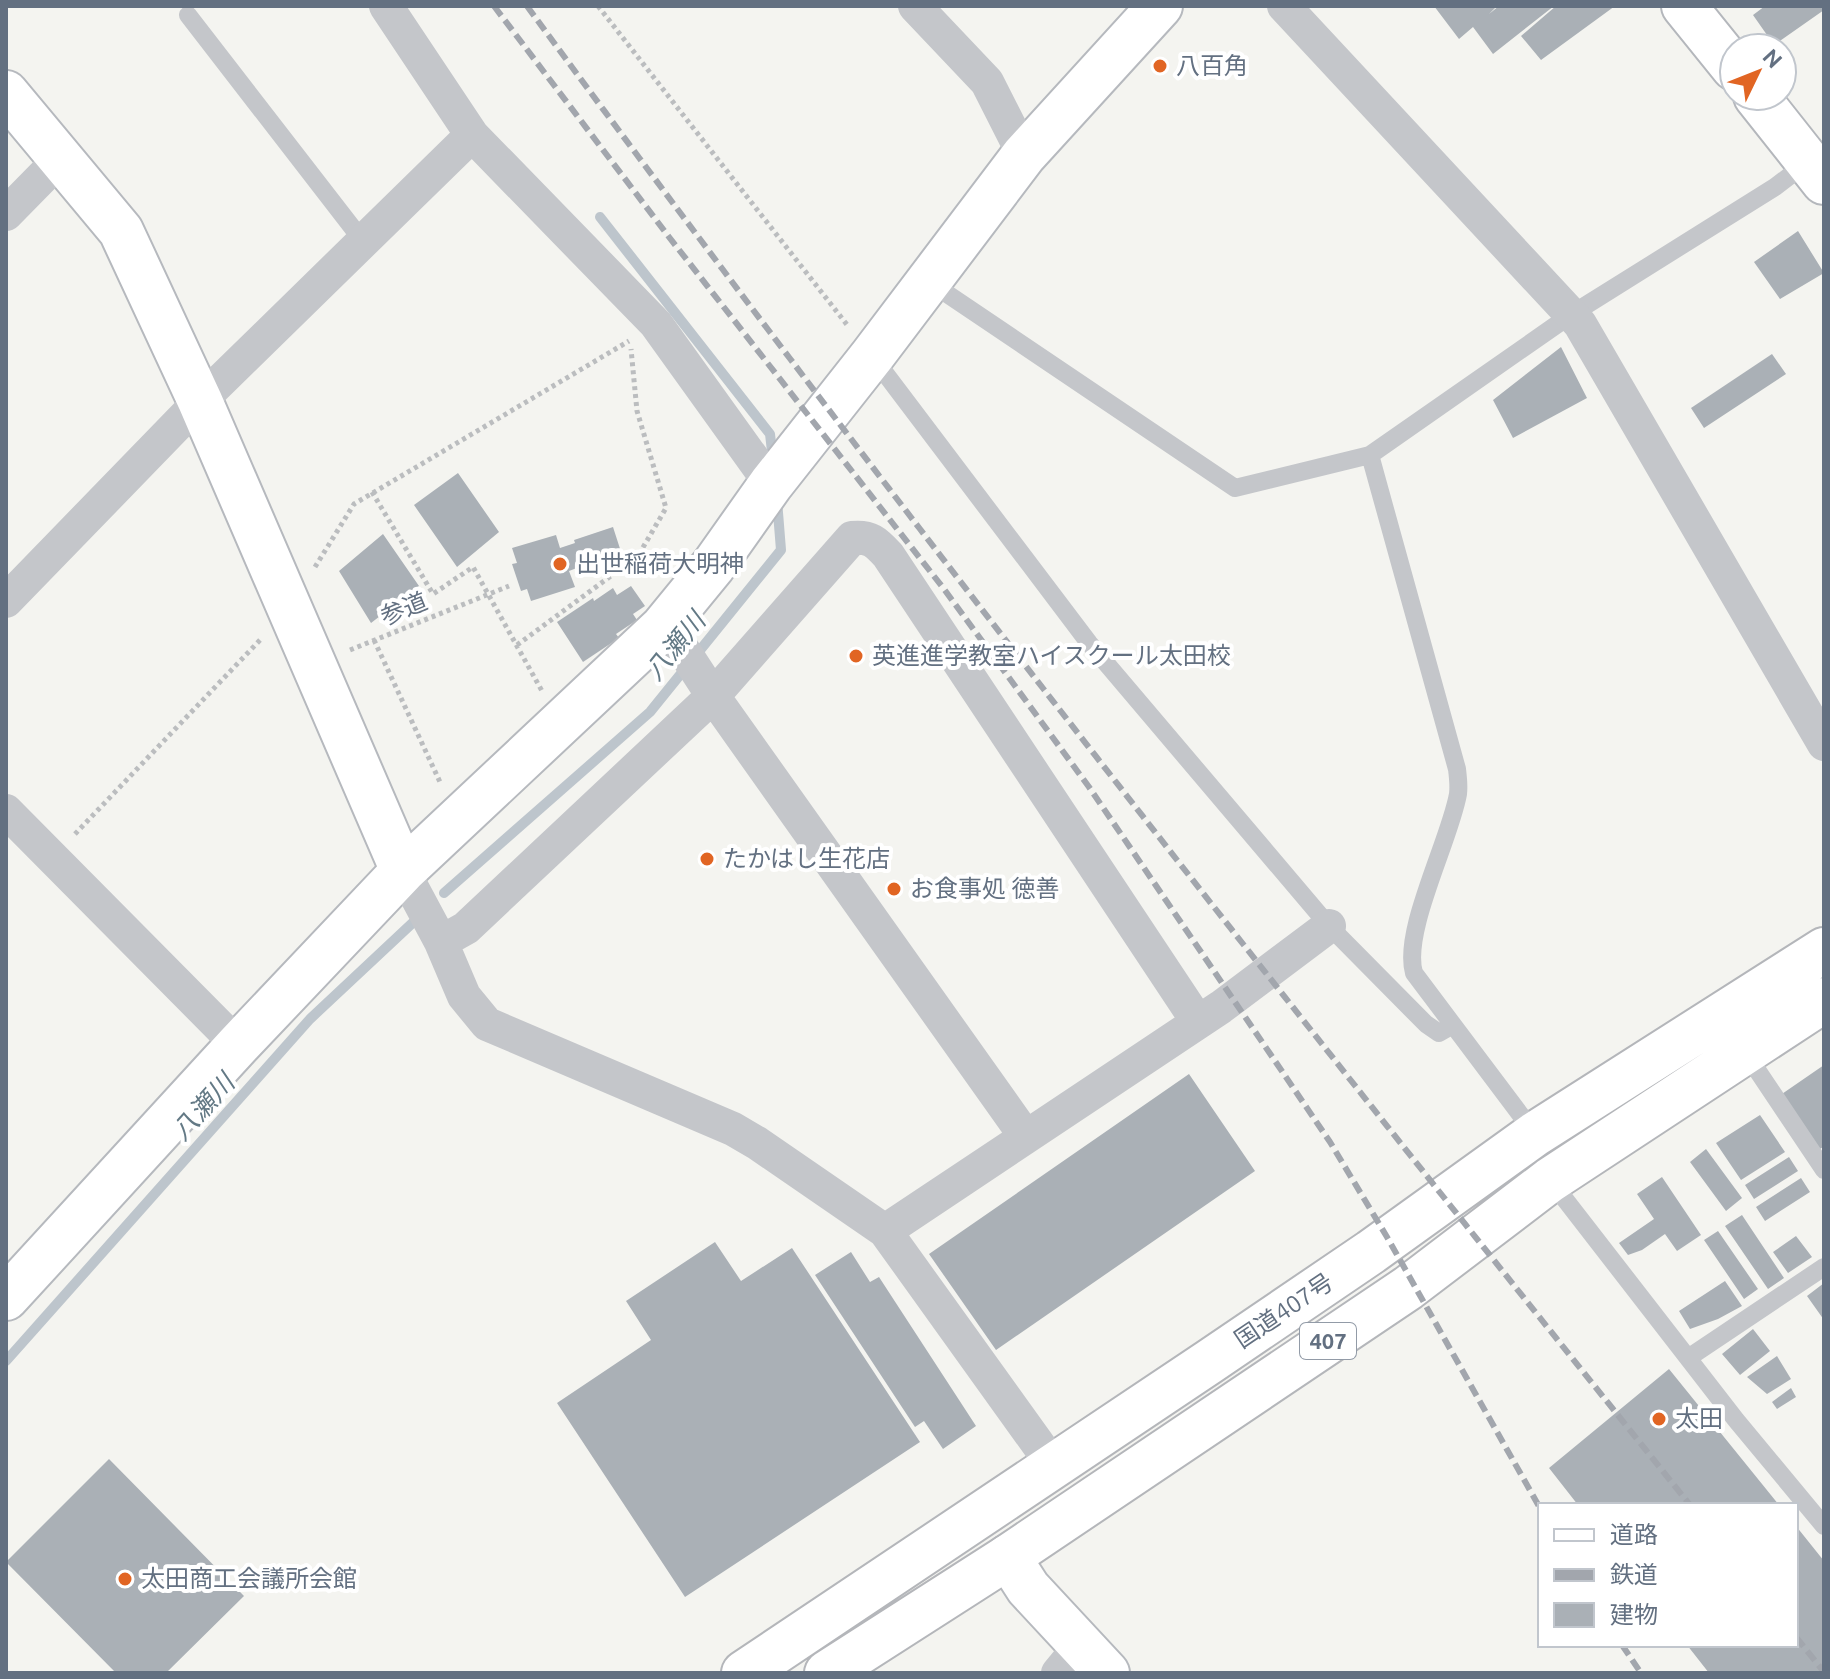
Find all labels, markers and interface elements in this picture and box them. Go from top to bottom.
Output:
north arrow [1718,32,1798,112]
text: N [1758,43,1788,73]
place label: 八百角 [1176,52,1248,79]
marker: 八百角 [1151,57,1169,75]
place label: 出世稲荷大明神 [576,550,744,577]
marker: 出世稲荷大明神 [551,555,569,573]
street label: 参道 [377,587,431,630]
water label: 八瀬川 [639,604,712,685]
place label: 英進進学教室ハイスクール太田校 [872,642,1231,669]
marker: 英進進学教室ハイスクール太田校 [847,647,865,665]
place label: たかはし生花店 [723,845,890,872]
marker: たかはし生花店 [698,850,716,868]
place label: お食事処 徳善 [910,875,1060,902]
marker: お食事処 徳善 [885,880,903,898]
water label: 八瀬川 [166,1066,242,1145]
street label: 国道407号 [1229,1268,1339,1354]
road number: 407 [1300,1323,1356,1359]
place label: 太田 [1675,1405,1723,1432]
marker: 太田 [1650,1410,1668,1428]
legend [1538,1503,1798,1647]
text: 道路 [1610,1521,1658,1548]
text: 鉄道 [1610,1561,1658,1588]
place label: 太田商工会議所会館 [141,1565,357,1592]
marker: 太田商工会議所会館 [116,1570,134,1588]
text: 建物 [1610,1601,1658,1628]

